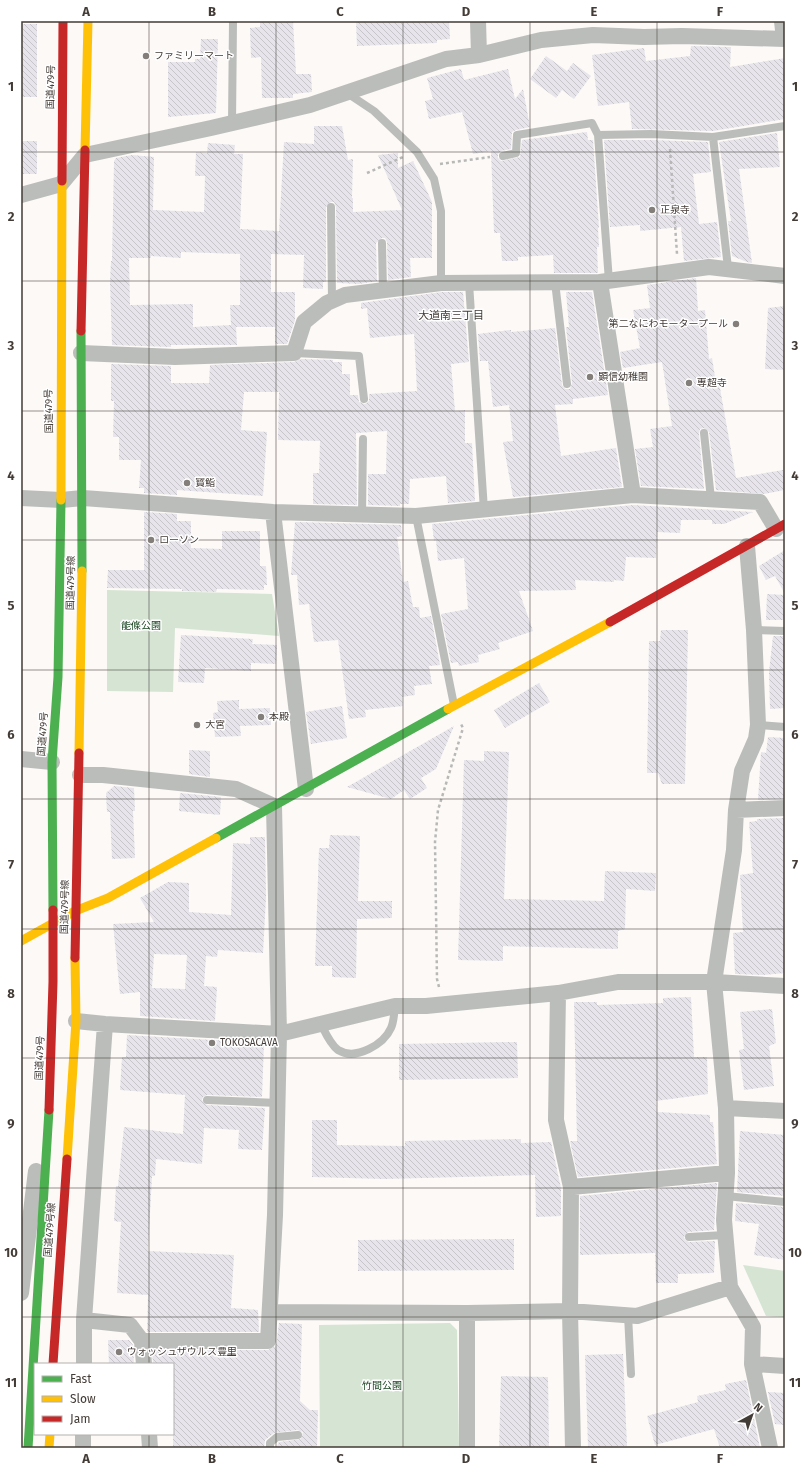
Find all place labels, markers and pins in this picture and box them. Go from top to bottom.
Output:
place label: ファミリーマート [154,50,234,62]
marker: ファミリーマート [141,51,151,61]
place label: 正泉寺 [660,204,690,216]
marker: 正泉寺 [647,205,657,215]
place label: 第二なにわモータープール [609,318,728,330]
marker: 第二なにわモータープール [731,319,741,329]
place label: 顕信幼稚園 [598,371,648,383]
marker: 顕信幼稚園 [585,372,595,382]
place label: 専超寺 [697,377,727,389]
marker: 専超寺 [684,378,694,388]
place label: 寳鮨 [195,477,215,489]
marker: 寳鮨 [182,478,192,488]
place label: ローソン [159,534,199,546]
marker: ローソン [146,535,156,545]
place label: 本殿 [269,711,289,723]
marker: 本殿 [256,712,266,722]
place label: 大宮 [205,719,225,731]
marker: 大宮 [192,720,202,730]
place label: TOKOSACAVA [220,1037,278,1049]
marker: TOKOSACAVA [207,1038,217,1048]
place label: ウォッシュザウルス豊里 [127,1346,237,1358]
marker: ウォッシュザウルス豊里 [114,1347,124,1357]

